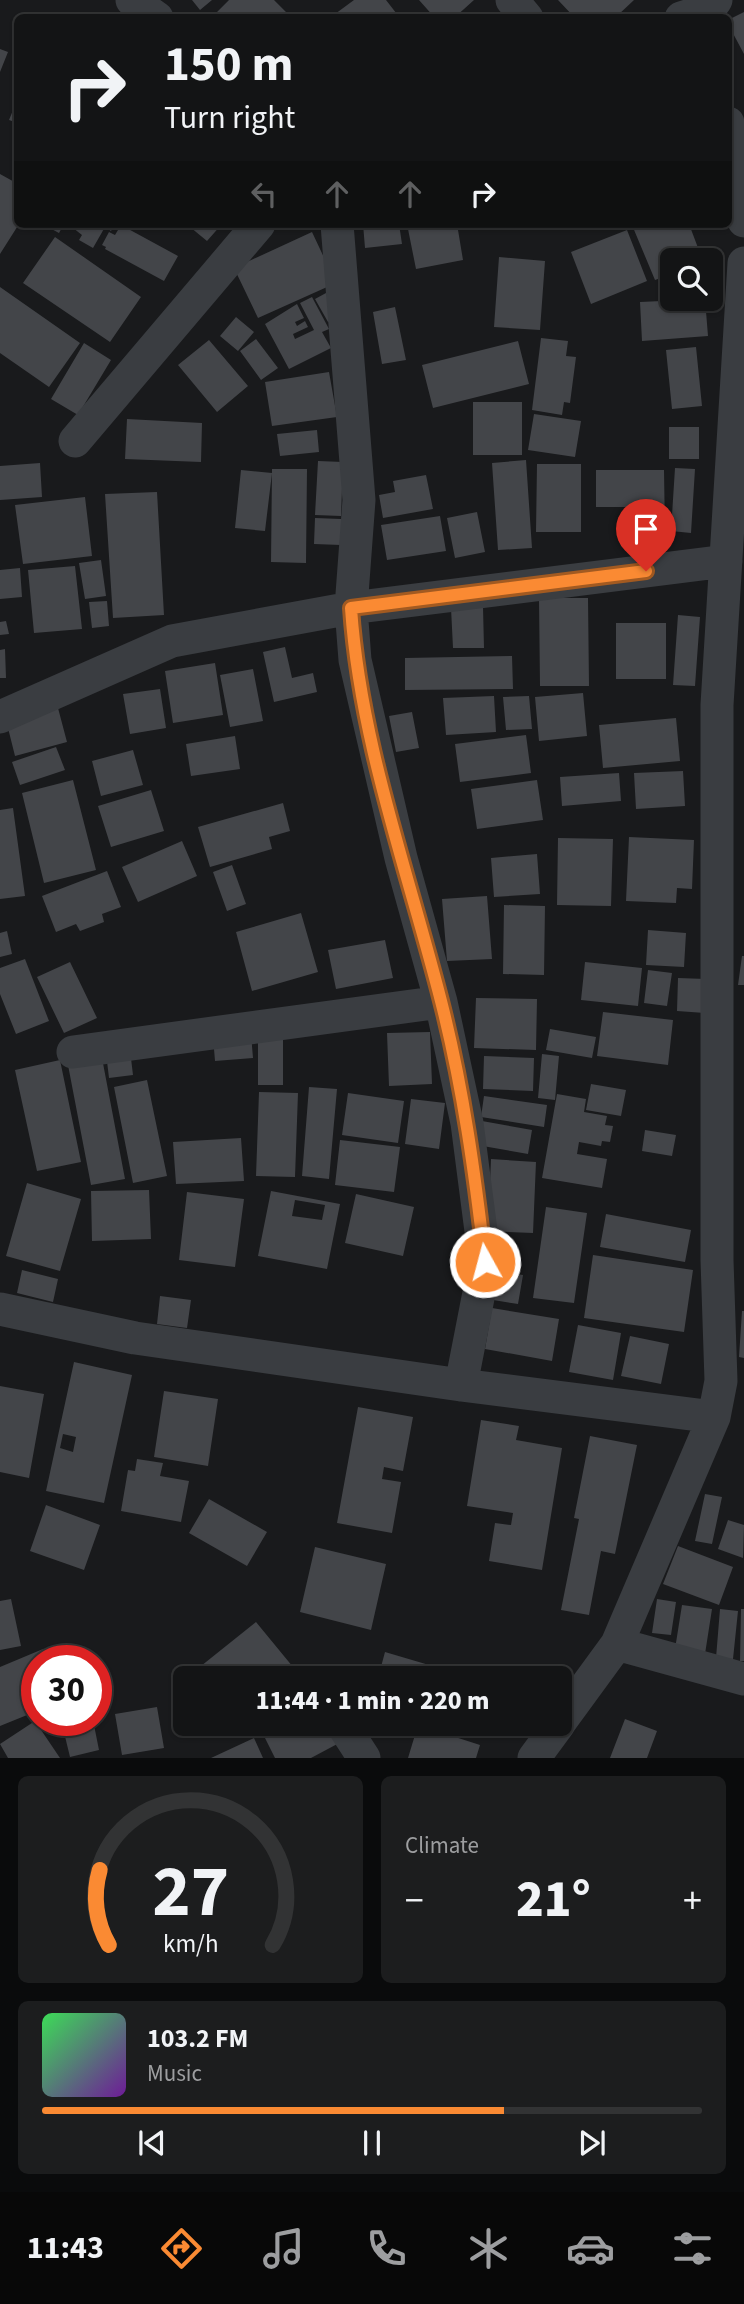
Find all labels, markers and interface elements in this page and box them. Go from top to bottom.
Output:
text: 150 m [164,30,293,100]
icon: right [49,42,140,133]
text: Turn right [164,95,295,141]
icon: left [245,175,283,213]
icon: ahead [318,175,356,213]
icon: ahead [391,175,429,213]
icon: right [464,175,502,213]
map controls [660,248,723,311]
button: search [660,248,723,311]
pin [616,499,676,571]
icon: arrive [627,510,665,548]
position arrow [448,1225,522,1299]
speed limit sign: 30 [21,1645,112,1736]
text: 11:44 · 1 min · 220 m [256,1682,489,1719]
text: Climate [405,1829,479,1862]
text: 27 [152,1841,229,1945]
text: 21° [516,1863,591,1937]
text: − [405,1874,424,1928]
text: + [683,1874,702,1928]
text: km/h [163,1926,218,1962]
text: 103.2 FM [147,2020,248,2057]
text: Music [147,2057,202,2090]
icon: previous [133,2124,171,2162]
icon: pause [353,2124,391,2162]
icon: next [573,2124,611,2162]
icon: directions [157,2224,206,2273]
icon: music [259,2224,308,2273]
icon: phone [362,2224,411,2273]
icon: climate [464,2224,513,2273]
icon: car [566,2224,615,2273]
icon: filters [668,2224,717,2273]
text: 11:43 [27,2225,104,2271]

